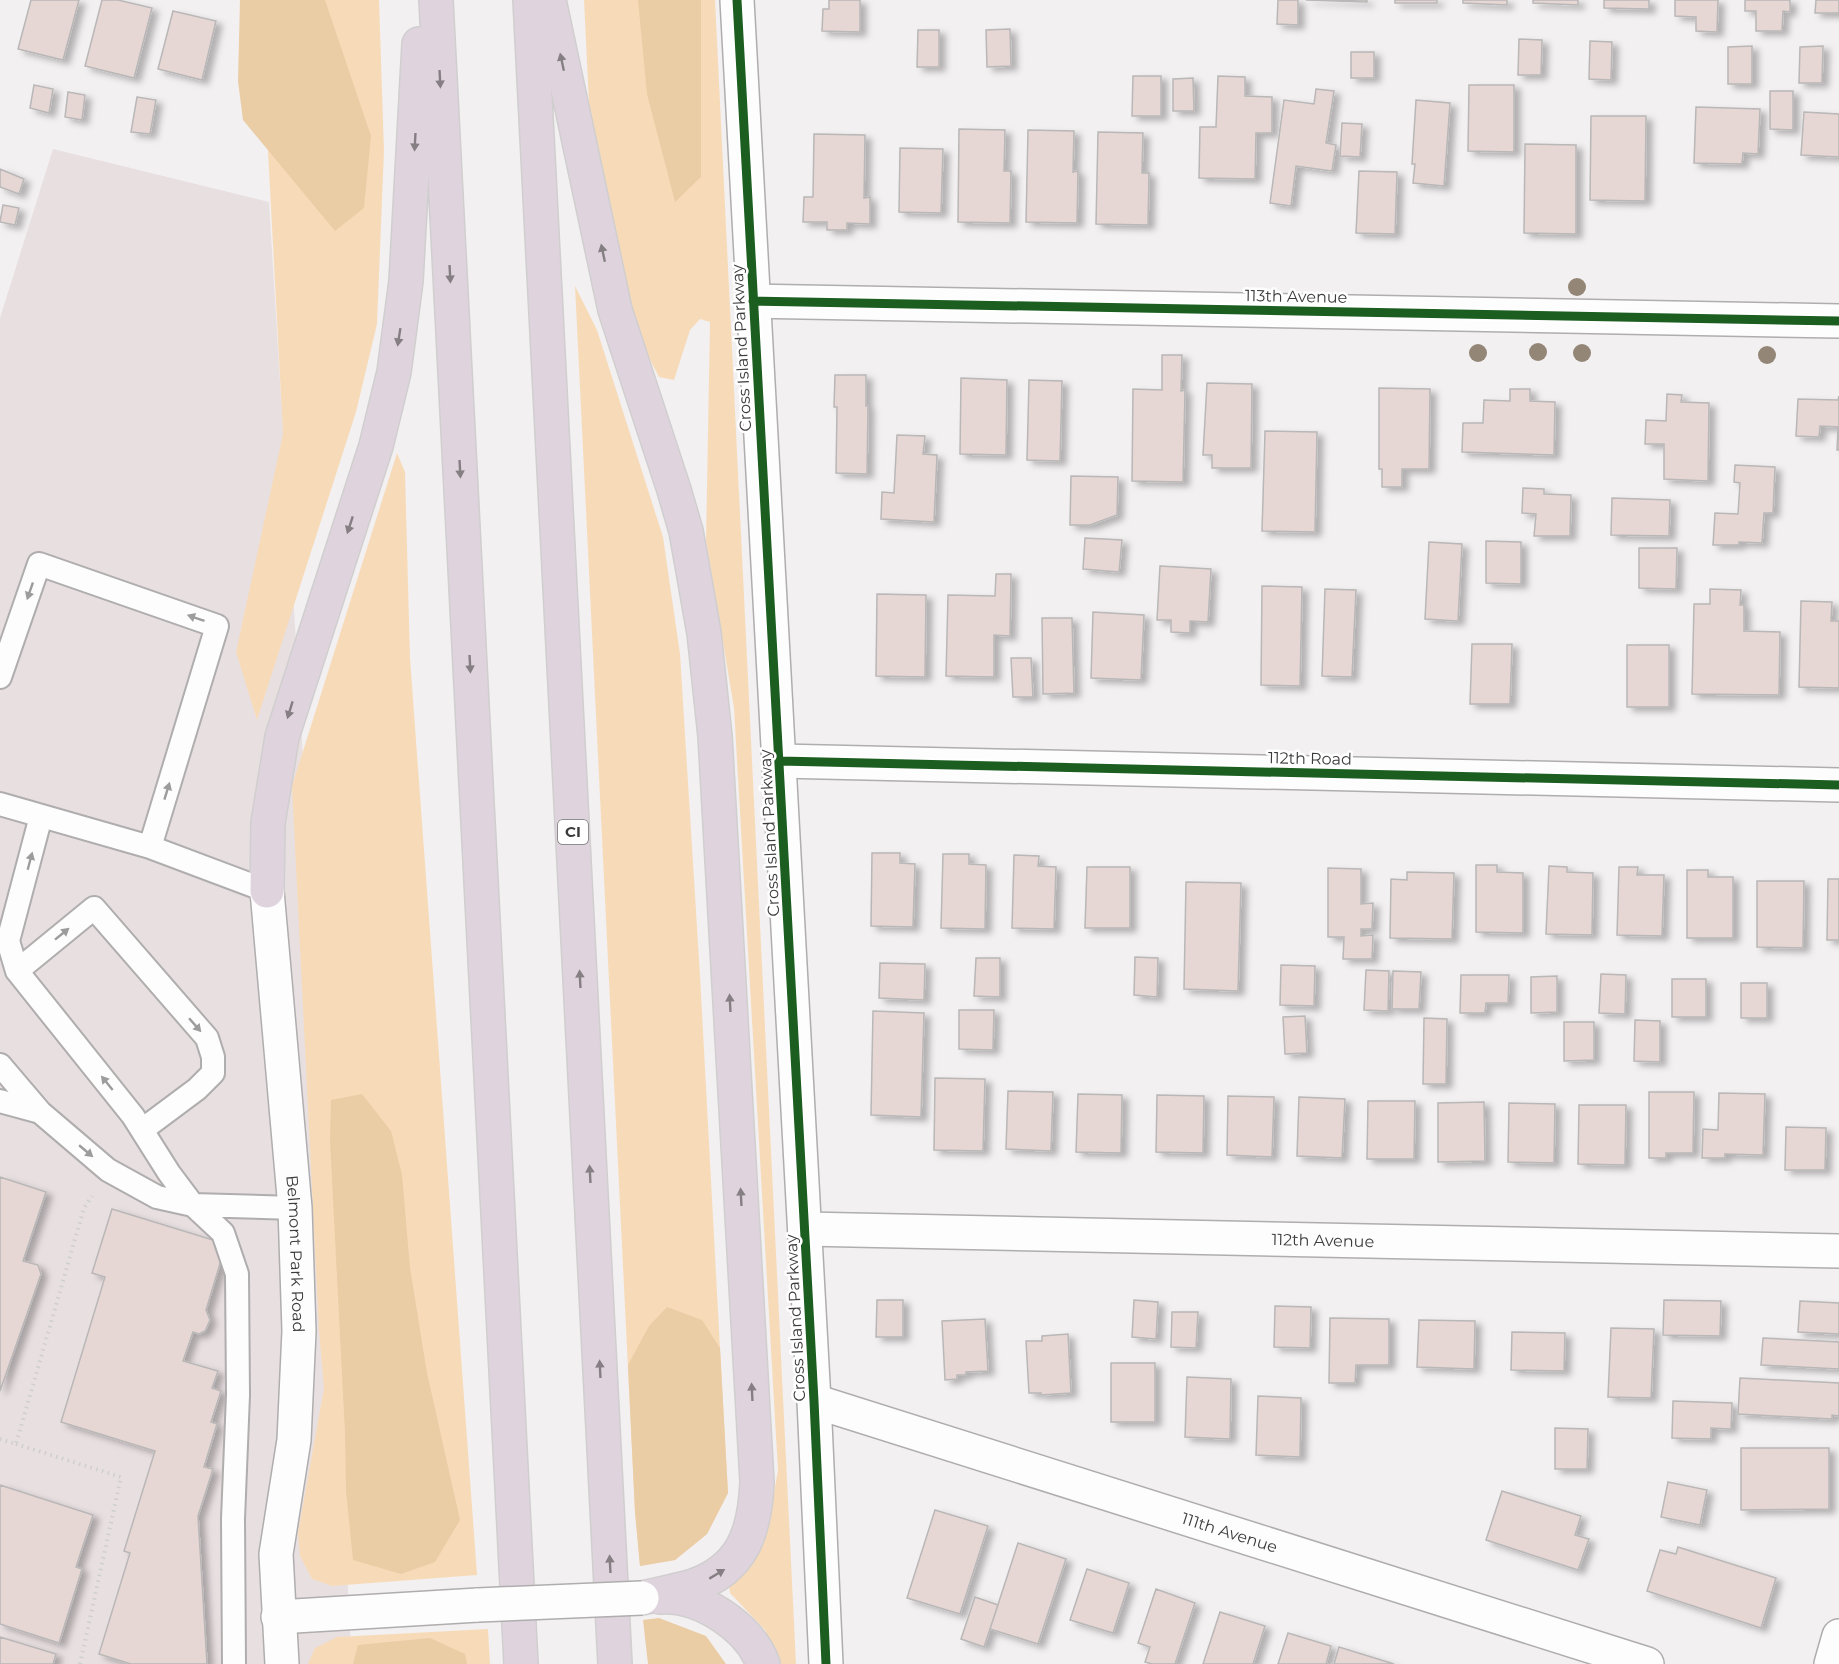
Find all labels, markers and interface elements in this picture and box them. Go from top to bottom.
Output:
one-way arrow [557,52,566,71]
one-way arrow [436,70,445,89]
one-way arrow [410,133,419,152]
one-way arrow [597,244,607,262]
street label: Cross Island Parkway [728,264,755,432]
one-way arrow [445,265,454,284]
street label: 113th Avenue [1245,286,1347,307]
one-way arrow [395,327,404,346]
one-way arrow [455,459,464,478]
one-way arrow [345,516,354,534]
one-way arrow [24,583,34,601]
one-way arrow [187,613,205,623]
one-way arrow [465,654,474,673]
one-way arrow [285,702,294,720]
street label: 112th Road [1268,748,1352,769]
street label: Cross Island Parkway [756,749,783,917]
one-way arrow [163,782,172,800]
road number: CI [558,820,588,844]
one-way arrow [25,852,35,870]
one-way arrow [54,927,70,940]
one-way arrow [576,970,585,989]
one-way arrow [726,993,735,1012]
one-way arrow [188,1017,201,1032]
one-way arrow [102,1076,114,1091]
one-way arrow [78,1144,93,1157]
one-way arrow [586,1165,595,1184]
street label: Belmont Park Road [282,1174,308,1333]
one-way arrow [737,1188,746,1207]
street label: 112th Avenue [1271,1230,1374,1251]
street label: Cross Island Parkway [782,1234,809,1402]
one-way arrow [596,1359,605,1378]
one-way arrow [748,1383,757,1402]
street label: 111th Avenue [1179,1509,1280,1557]
one-way arrow [606,1554,615,1573]
one-way arrow [709,1568,725,1579]

